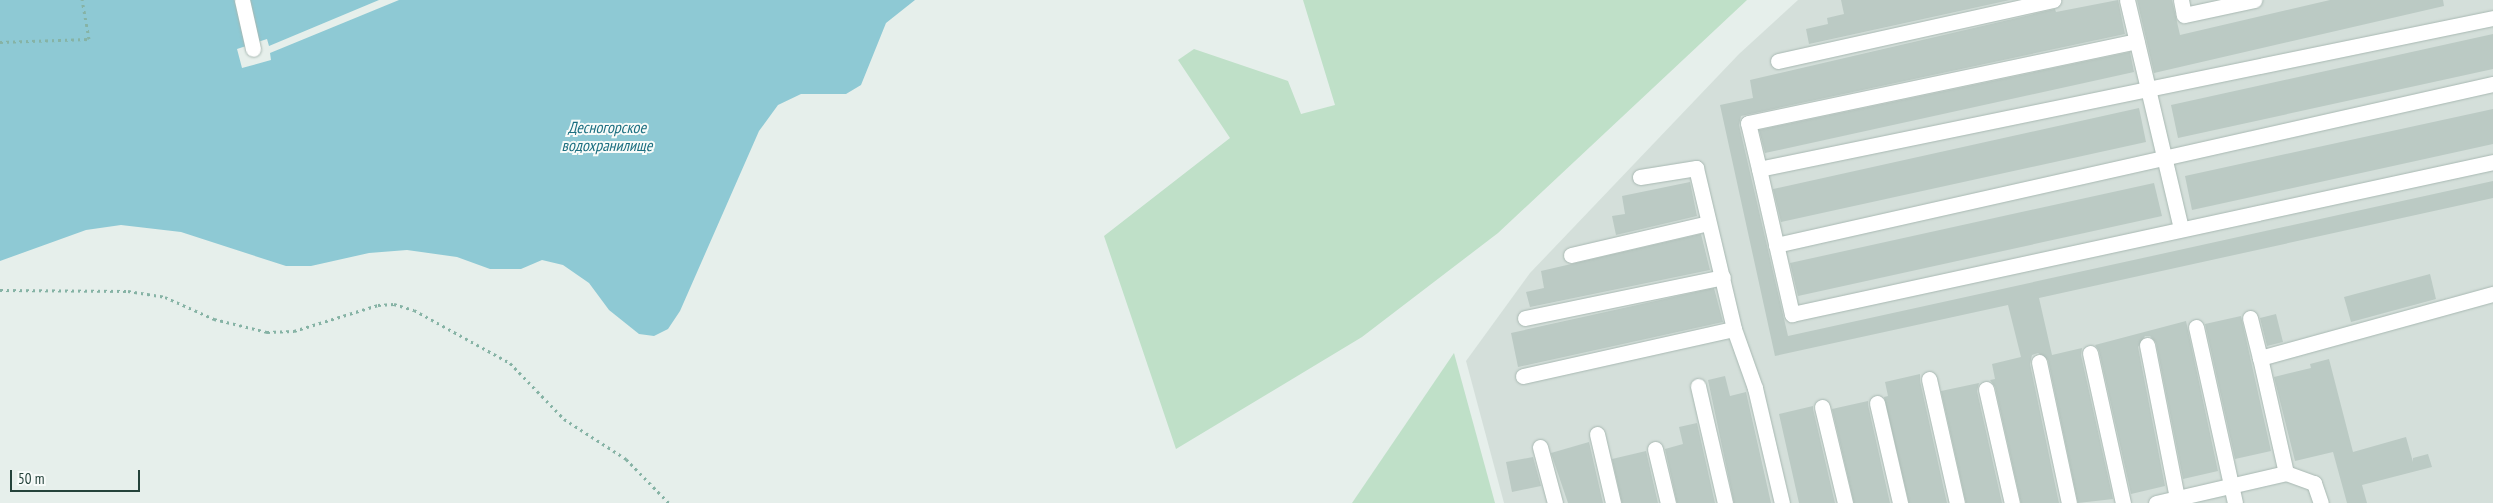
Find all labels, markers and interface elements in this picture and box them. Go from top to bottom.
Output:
water label: Десногорское водохранилище [562,117,652,155]
scale bar [12,460,142,492]
text: 50 m [18,469,44,488]

